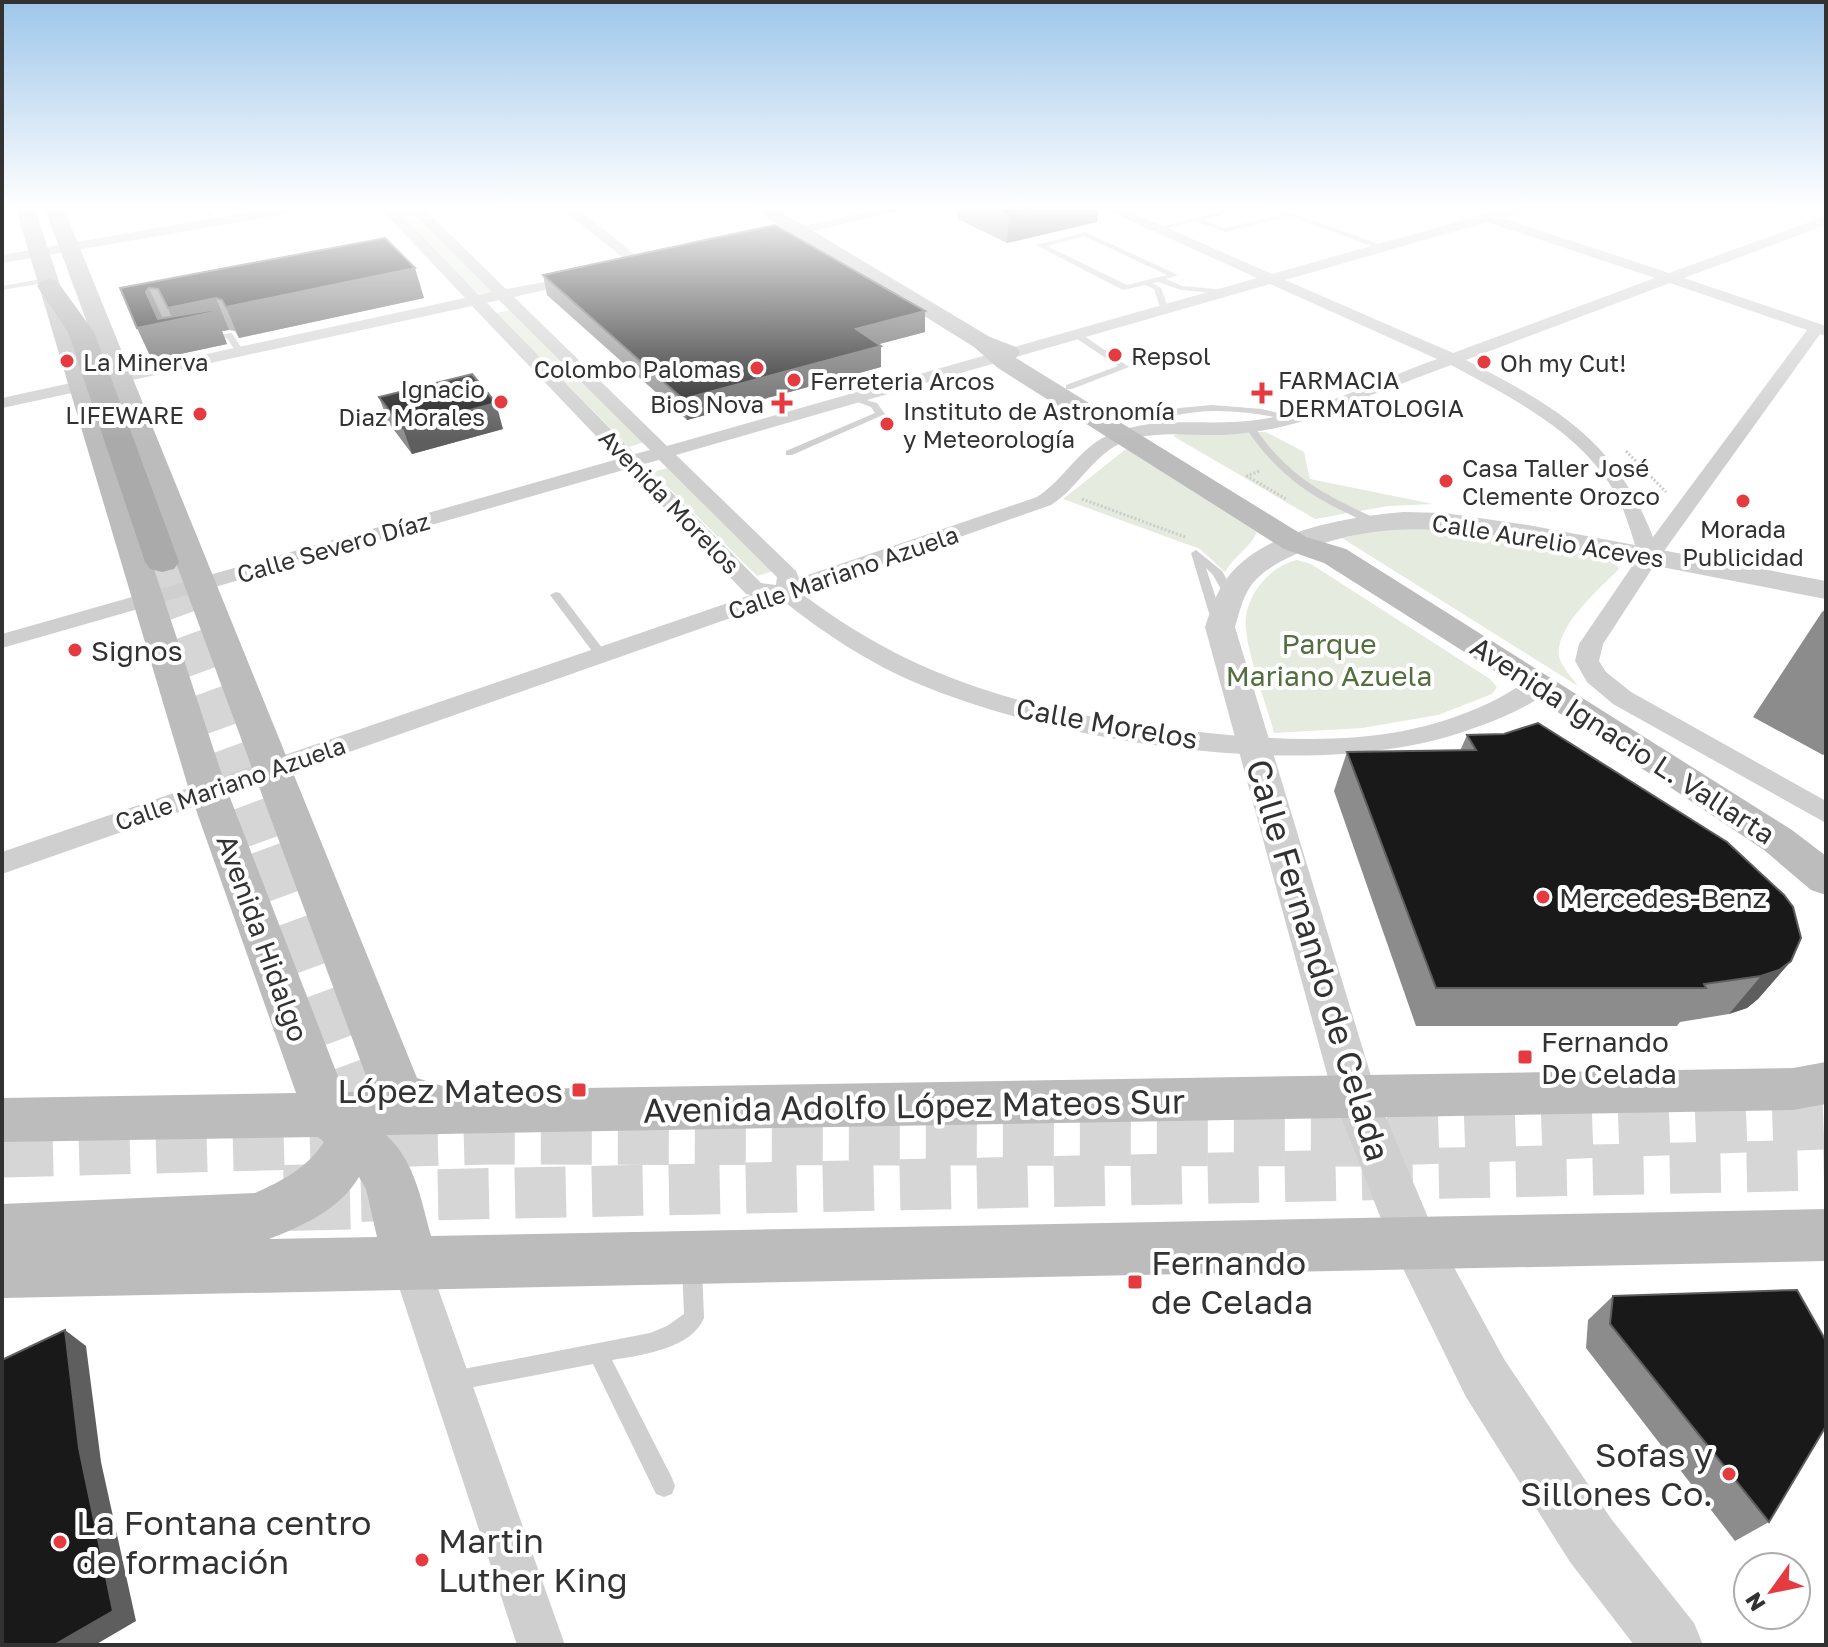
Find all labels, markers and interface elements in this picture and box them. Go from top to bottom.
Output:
place label: Repsol [1131,341,1211,370]
marker: Repsol [1106,346,1124,364]
place label: La Minerva [83,347,209,376]
place label: Oh my Cut! [1500,348,1626,377]
marker: La Minerva [58,352,76,370]
marker: Oh my Cut! [1475,353,1493,371]
place label: Colombo Palomas [534,354,741,383]
marker: Colombo Palomas [748,359,766,377]
place label: FARMACIA DERMATOLOGIA [1278,365,1464,422]
place label: Ferreteria Arcos [810,366,995,395]
marker: Ferreteria Arcos [785,371,803,389]
place label: Ignacio Diaz Morales [338,374,485,431]
marker: FARMACIA DERMATOLOGIA [1253,384,1271,402]
place label: Bios Nova [650,389,764,418]
marker: Bios Nova [771,392,793,414]
marker: Ignacio Diaz Morales [492,393,510,411]
place label: Instituto de Astronomía y Meteorología [903,396,1175,453]
place label: LIFEWARE [65,400,184,429]
marker: LIFEWARE [191,405,209,423]
marker: Instituto de Astronomía y Meteorología [878,415,896,433]
street label: Avenida Morelos [594,423,746,579]
place label: Casa Taller José Clemente Orozco [1462,453,1660,510]
marker: Casa Taller José Clemente Orozco [1437,472,1455,490]
marker: Morada Publicidad [1734,492,1752,510]
street label: Calle Severo Díaz [233,506,433,588]
street label: Calle Aurelio Aceves [1430,507,1666,573]
place label: Morada Publicidad [1682,514,1804,571]
street label: Calle Mariano Azuela [724,519,962,625]
park label: Parque Mariano Azuela [1226,627,1432,692]
street label: Avenida Ignacio L. Vallarta [1465,629,1781,851]
place label: Signos [91,634,183,667]
marker: Signos [66,641,84,659]
street label: Calle Morelos [1014,691,1200,755]
street label: Calle Mariano Azuela [111,730,349,836]
street label: Calle Fernando de Celada [1239,754,1399,1166]
street label: Avenida Hidalgo [210,830,316,1046]
place label: Mercedes-Benz [1559,881,1767,914]
marker: Mercedes-Benz [1534,888,1552,906]
place label: Fernando De Celada [1541,1025,1677,1090]
marker: Fernando De Celada [1516,1048,1534,1066]
place label: López Mateos [337,1070,563,1110]
street label: Avenida Adolfo López Mateos Sur [643,1080,1185,1130]
marker: López Mateos [570,1081,588,1099]
place label: Fernando de Celada [1151,1242,1313,1321]
marker: Fernando de Celada [1126,1273,1144,1291]
place label: Sofas y Sillones Co. [1520,1434,1713,1513]
marker: Sofas y Sillones Co. [1720,1465,1738,1483]
place label: La Fontana centro de formación [76,1502,371,1581]
place label: Martin Luther King [438,1520,628,1599]
marker: La Fontana centro de formación [51,1533,69,1551]
marker: Martin Luther King [413,1551,431,1569]
north arrow [1732,1551,1812,1631]
text: N [1739,1588,1771,1617]

